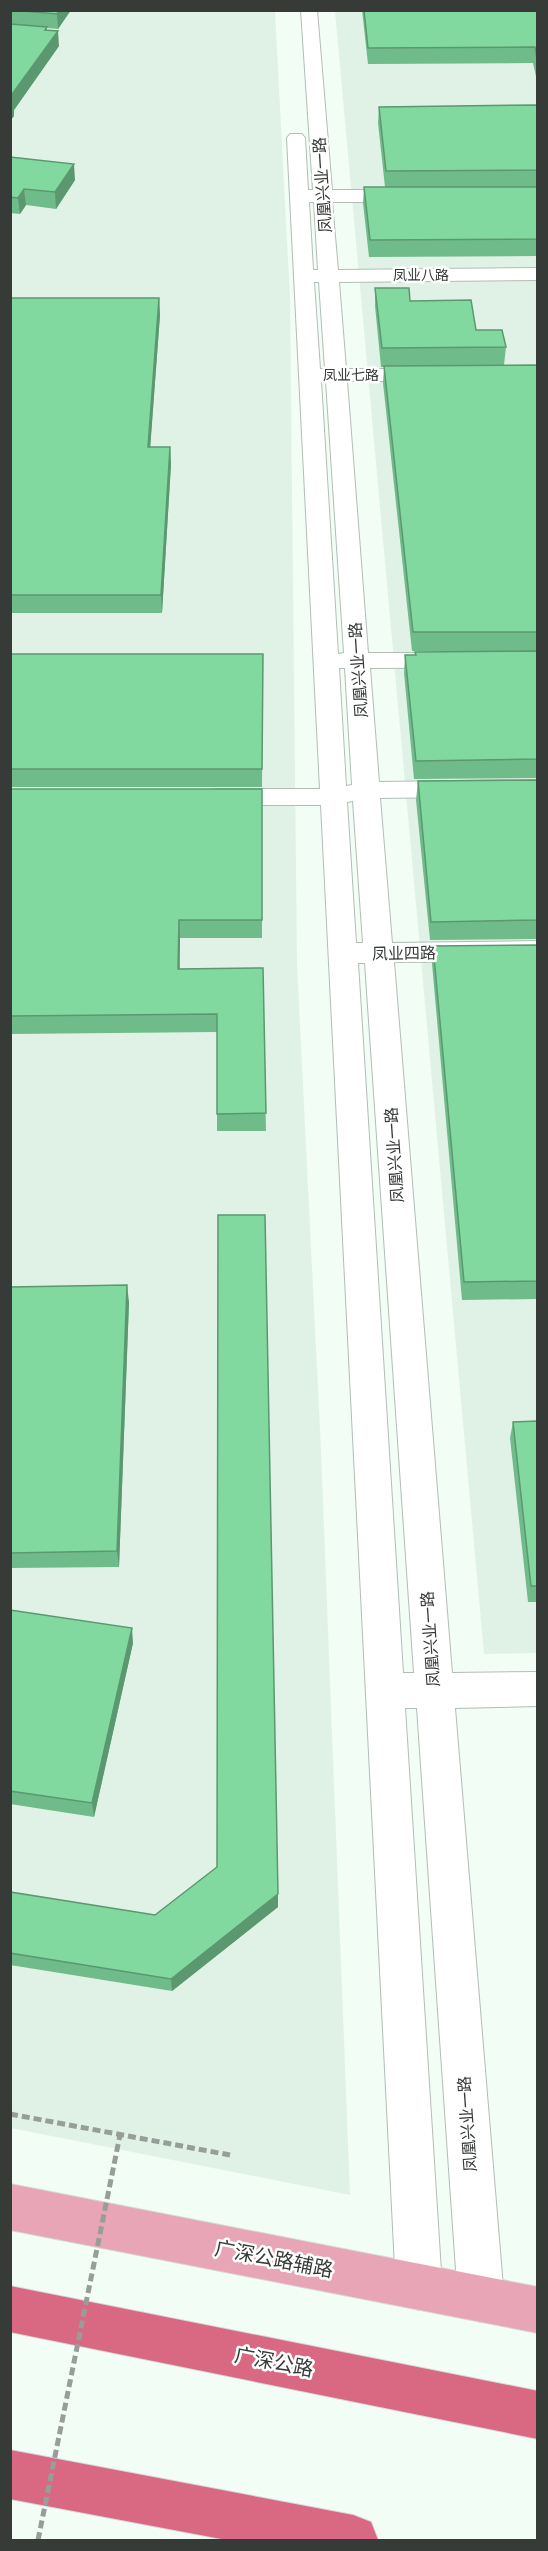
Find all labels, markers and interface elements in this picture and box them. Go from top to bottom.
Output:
street label: 凤凰兴业一路 [308,136,336,234]
street label: 凤业八路 [393,265,449,284]
street label: 凤业七路 [323,365,379,384]
street label: 凤凰兴业一路 [344,621,372,719]
street label: 凤业四路 [372,941,436,965]
street label: 凤凰兴业一路 [380,1106,408,1204]
street label: 凤凰兴业一路 [416,1590,444,1688]
street label: 凤凰兴业一路 [453,2075,481,2173]
street label: 广深公路辅路 [213,2234,336,2283]
street label: 广深公路 [232,2341,316,2382]

